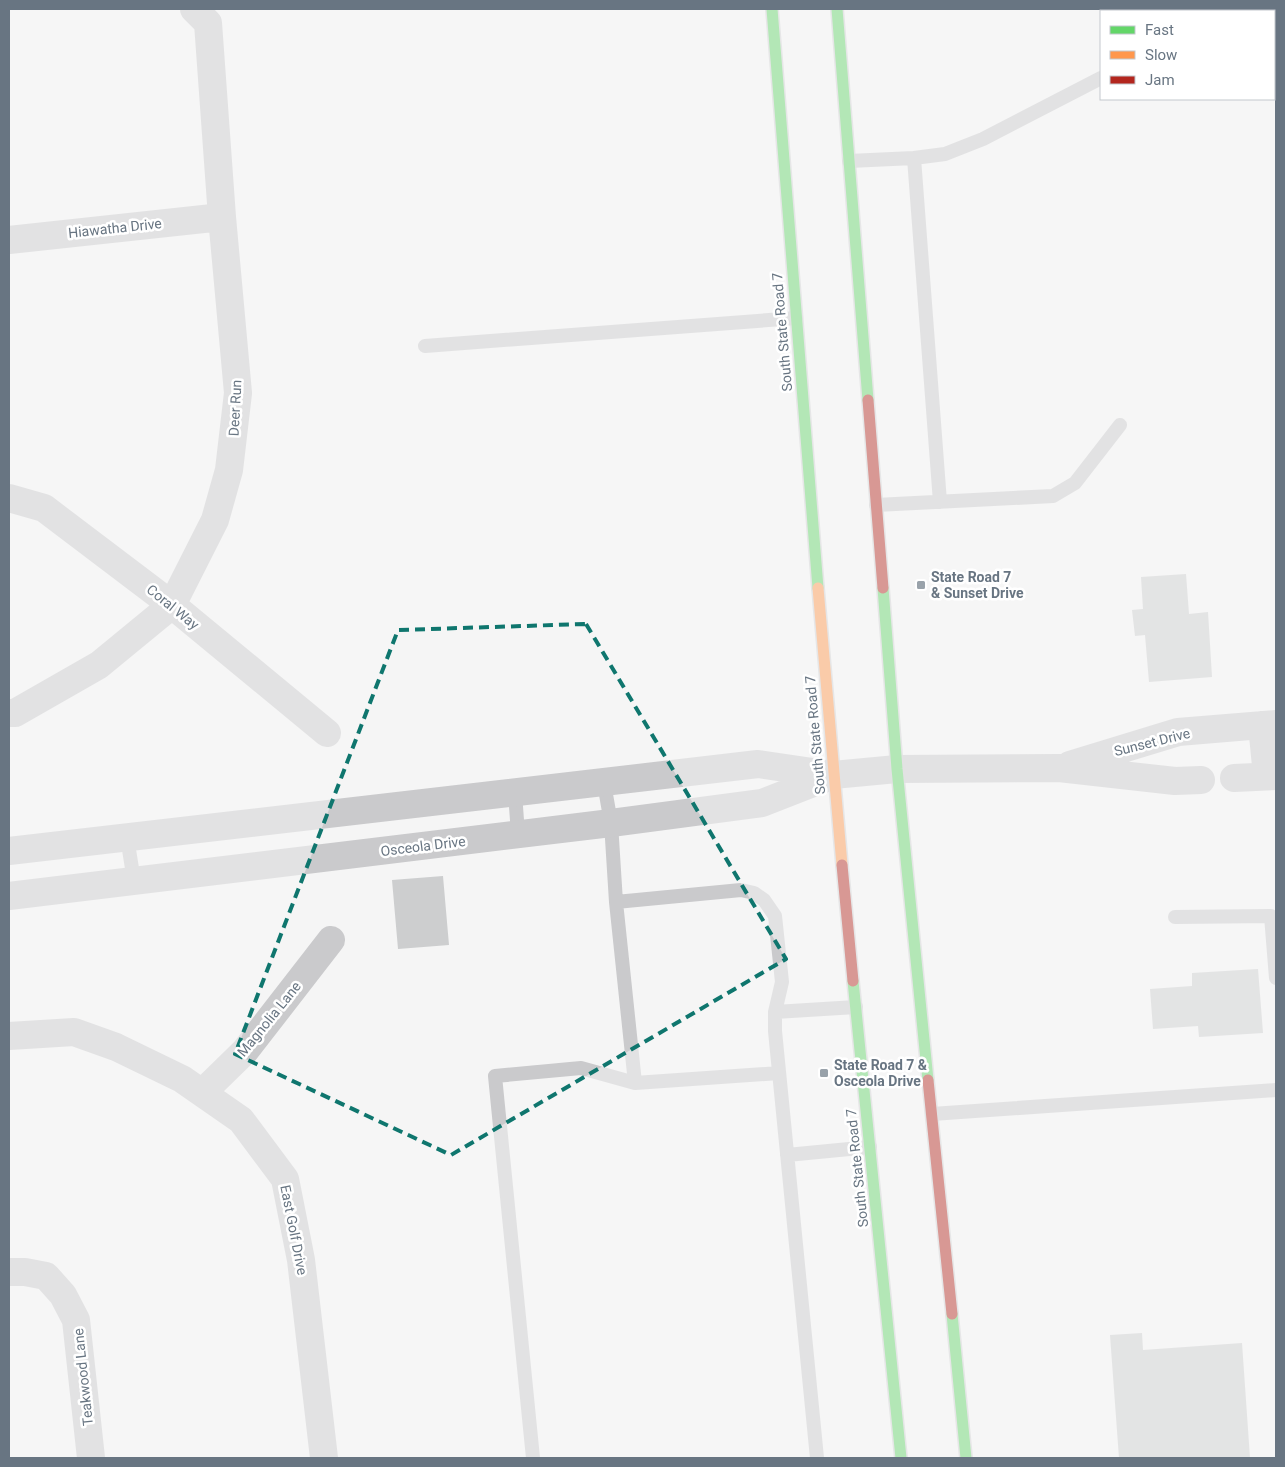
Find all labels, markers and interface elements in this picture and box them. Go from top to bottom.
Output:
legend [1100,10,1275,100]
text: Fast [1145,21,1174,39]
text: Slow [1145,46,1177,64]
text: Jam [1145,71,1175,89]
street label: Hiawatha Drive [67,215,163,241]
street label: South State Road 7 [769,272,795,392]
street label: Deer Run [226,379,244,437]
place label: State Road 7 & Sunset Drive [931,569,1024,601]
marker: State Road 7 & Sunset Drive [915,579,927,591]
street label: Coral Way [144,581,203,633]
street label: South State Road 7 [802,675,828,795]
street label: Sunset Drive [1112,725,1192,759]
street label: Osceola Drive [380,833,466,859]
street label: Magnolia Lane [234,978,304,1060]
place label: State Road 7 & Osceola Drive [834,1057,928,1089]
marker: State Road 7 & Osceola Drive [818,1067,830,1079]
street label: South State Road 7 [843,1108,871,1228]
street label: East Golf Drive [277,1184,311,1276]
street label: Teakwood Lane [70,1327,96,1427]

